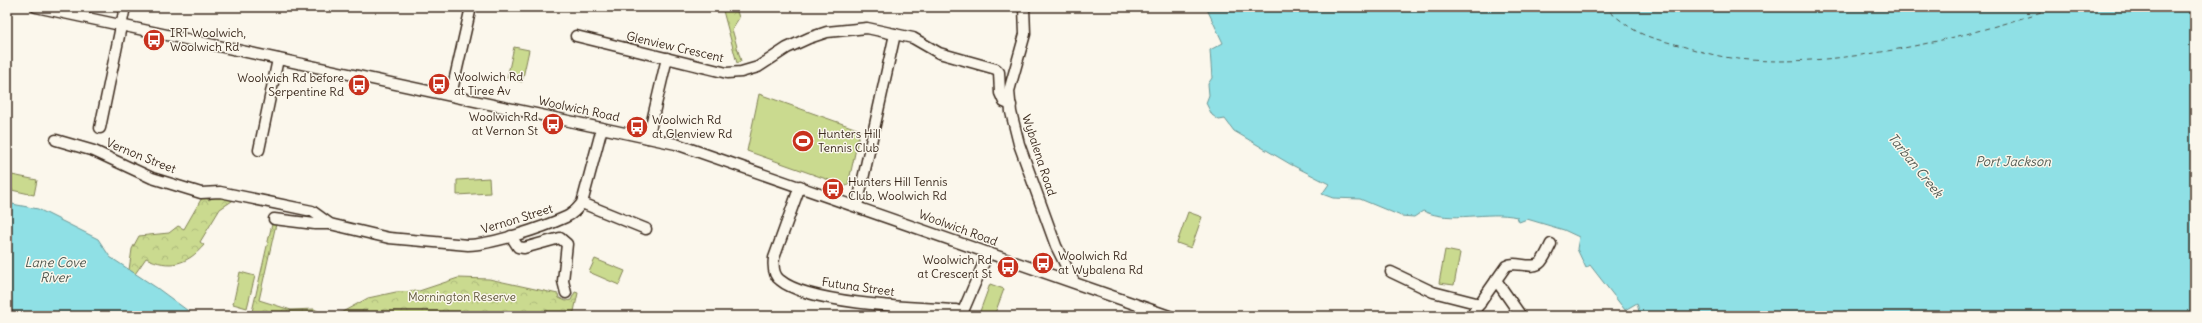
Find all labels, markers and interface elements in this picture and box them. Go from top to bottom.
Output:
place label: IRT Woolwich, Woolwich Rd [170,25,246,54]
bus stop icon: IRT Woolwich, Woolwich Rd [141,27,167,53]
street label: Glenview Crescent [625,28,725,65]
place label: Woolwich Rd at Tiree Av [454,69,523,98]
place label: Woolwich Rd before Serpentine Rd [237,70,344,99]
bus stop icon: Woolwich Rd at Tiree Av [426,71,452,97]
bus stop icon: Woolwich Rd before Serpentine Rd [346,72,372,98]
street label: Woolwich Road [537,93,621,124]
place label: Woolwich Rd at Vernon St [469,109,538,138]
bus stop icon: Woolwich Rd at Vernon St [540,111,566,137]
place label: Woolwich Rd at Glenview Rd [652,112,732,141]
street label: Wybalena Road [1019,112,1060,198]
bus stop icon: Woolwich Rd at Glenview Rd [624,114,650,140]
place label: Hunters Hill Tennis Club [818,126,881,155]
sports icon: Hunters Hill Tennis Club [790,128,816,154]
water label: Tarban Creek [1884,130,1948,202]
street label: Vernon Street [104,135,178,176]
water label: Port Jackson [1975,153,2051,170]
place label: Hunters Hill Tennis Club, Woolwich Rd [848,174,948,203]
bus stop icon: Hunters Hill Tennis Club, Woolwich Rd [820,176,846,202]
street label: Vernon Street [479,201,554,237]
street label: Woolwich Road [917,206,1000,249]
place label: Woolwich Rd at Wybalena Rd [1058,248,1143,277]
bus stop icon: Woolwich Rd at Wybalena Rd [1030,250,1056,276]
place label: Woolwich Rd at Crescent St [917,252,992,281]
water label: Lane Cove River [24,254,87,286]
bus stop icon: Woolwich Rd at Crescent St [995,254,1021,280]
street label: Futuna Street [821,274,895,299]
park label: Mornington Reserve [408,289,516,304]

